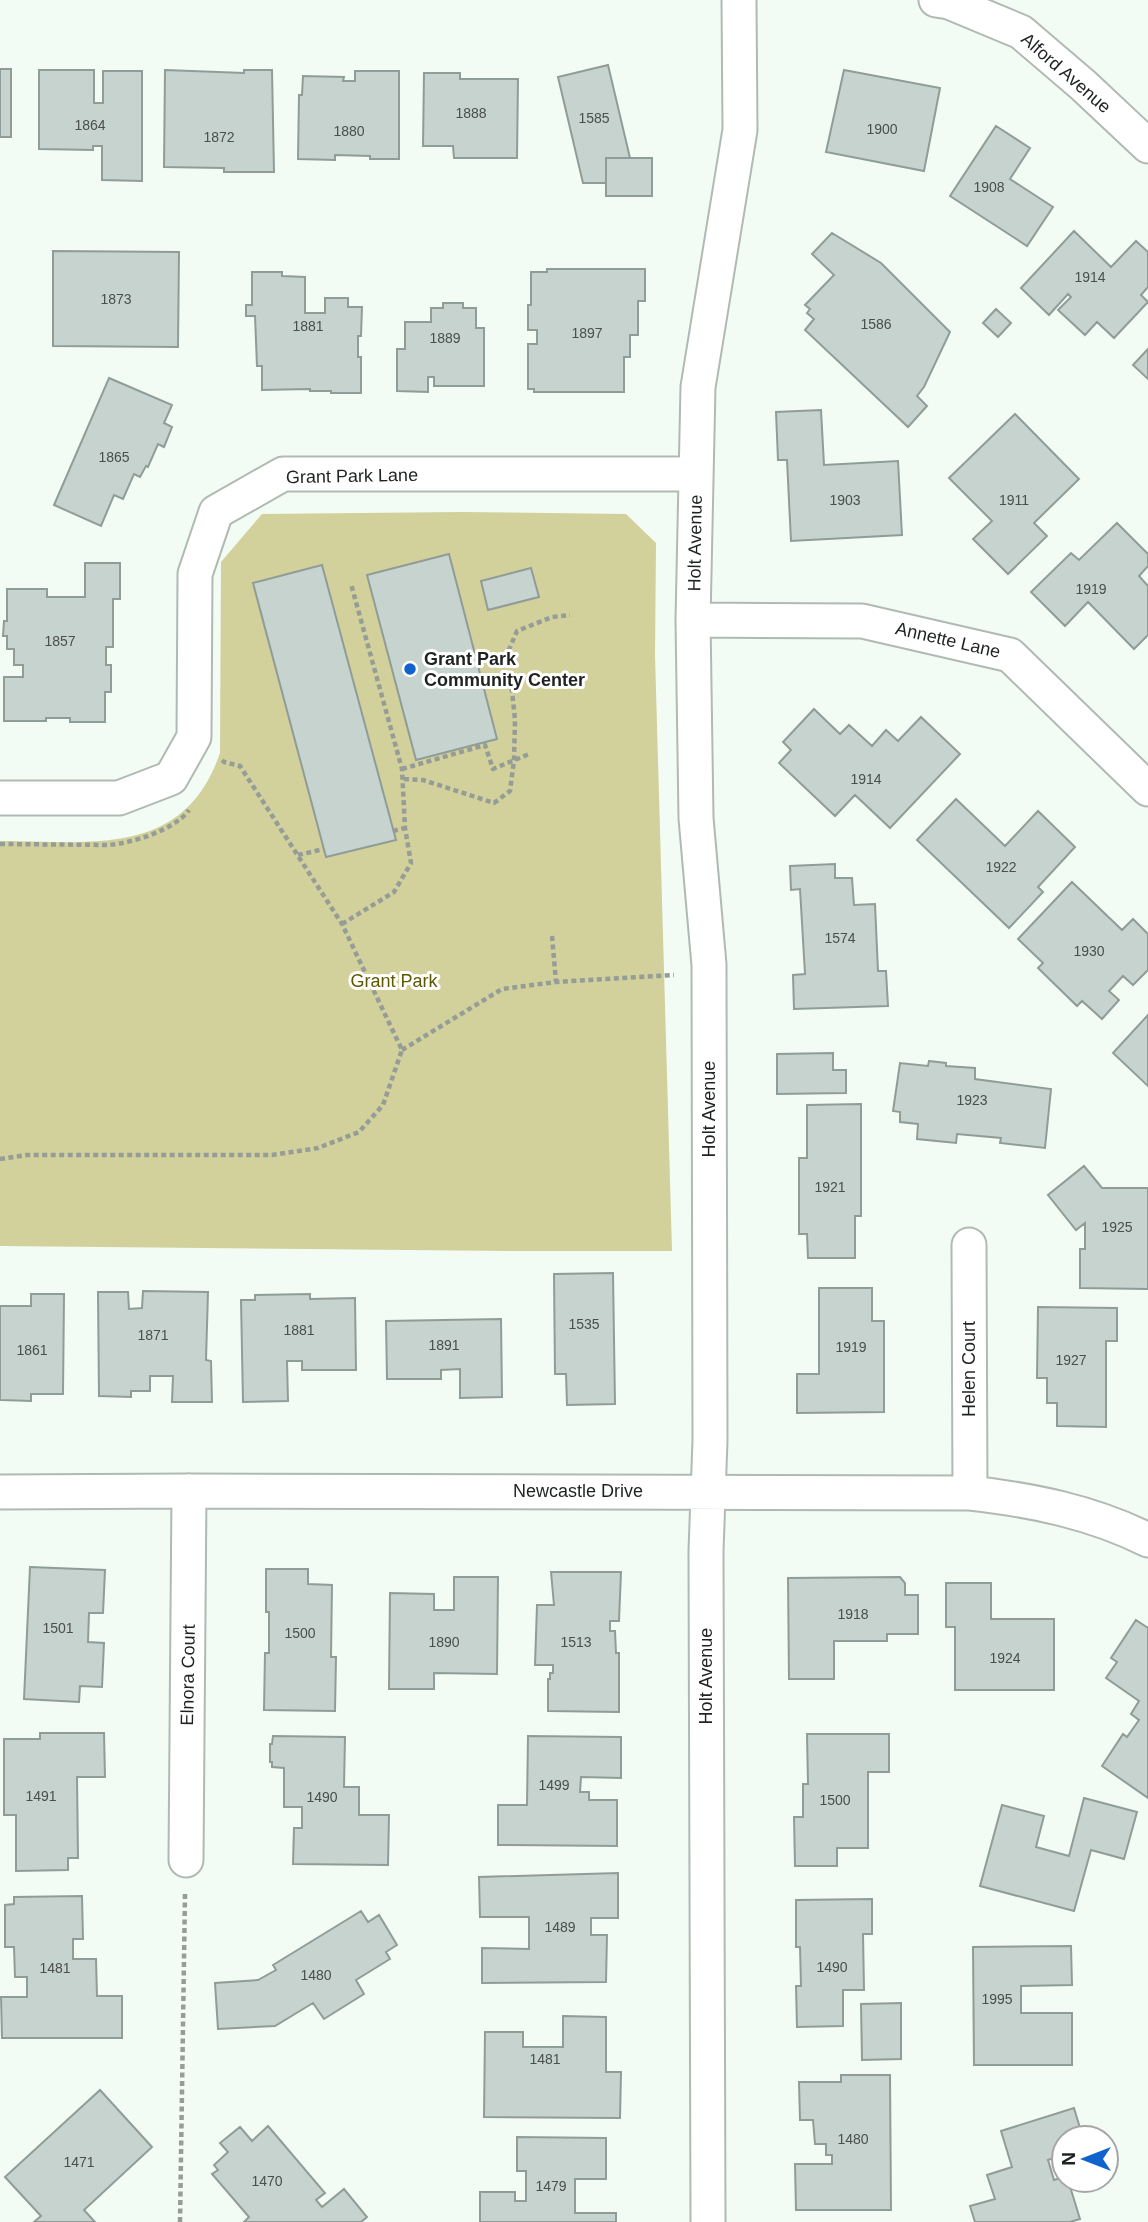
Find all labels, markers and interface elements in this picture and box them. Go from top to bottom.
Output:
street label: Alford Avenue [1017,29,1115,117]
house number: 1888 [455,105,487,121]
house number: 1585 [578,110,610,126]
house number: 1864 [74,117,106,133]
house number: 1900 [866,121,898,137]
house number: 1880 [333,123,365,139]
house number: 1872 [203,129,235,145]
house number: 1908 [973,179,1005,195]
house number: 1914 [1074,269,1106,285]
house number: 1873 [100,291,132,307]
house number: 1586 [860,316,892,332]
house number: 1881 [292,318,324,334]
house number: 1897 [571,325,603,341]
house number: 1889 [429,330,461,346]
house number: 1865 [98,449,130,465]
street label: Grant Park Lane [286,465,418,487]
house number: 1903 [829,492,861,508]
house number: 1911 [999,492,1029,508]
street label: Holt Avenue [684,494,706,592]
house number: 1919 [1075,581,1107,597]
street label: Annette Lane [894,618,1002,662]
house number: 1857 [44,633,76,649]
place label: Grant Park Community Center [424,649,585,690]
marker: Grant Park Community Center [402,661,418,677]
house number: 1914 [850,771,882,787]
house number: 1922 [985,859,1017,875]
house number: 1574 [824,930,856,946]
house number: 1930 [1073,943,1105,959]
park label: Grant Park [350,971,439,991]
street label: Holt Avenue [699,1061,719,1157]
house number: 1923 [956,1092,988,1108]
house number: 1921 [814,1179,846,1195]
house number: 1925 [1101,1219,1133,1235]
house number: 1535 [568,1316,600,1332]
street label: Helen Court [959,1321,979,1417]
house number: 1881 [283,1322,315,1338]
house number: 1871 [137,1327,169,1343]
house number: 1891 [428,1337,460,1353]
house number: 1919 [835,1339,867,1355]
house number: 1861 [16,1342,48,1358]
house number: 1927 [1055,1352,1087,1368]
street label: Newcastle Drive [513,1481,643,1501]
house number: 1918 [837,1606,869,1622]
house number: 1501 [42,1620,74,1636]
street label: Elnora Court [177,1624,199,1726]
house number: 1500 [284,1625,316,1641]
street label: Holt Avenue [696,1628,716,1724]
house number: 1890 [428,1634,460,1650]
house number: 1513 [560,1634,592,1650]
house number: 1924 [989,1650,1021,1666]
house number: 1499 [538,1777,570,1793]
house number: 1491 [25,1788,57,1804]
house number: 1490 [306,1789,338,1805]
house number: 1500 [819,1792,851,1808]
house number: 1489 [544,1919,576,1935]
house number: 1490 [816,1959,848,1975]
house number: 1481 [39,1960,71,1976]
house number: 1480 [300,1967,332,1983]
house number: 1995 [981,1991,1013,2007]
house number: 1481 [529,2051,561,2067]
north arrow [1050,2124,1120,2194]
house number: 1480 [837,2131,869,2147]
text: N [1058,2152,1079,2166]
house number: 1471 [63,2154,95,2170]
house number: 1470 [251,2173,283,2189]
house number: 1479 [535,2178,567,2194]

